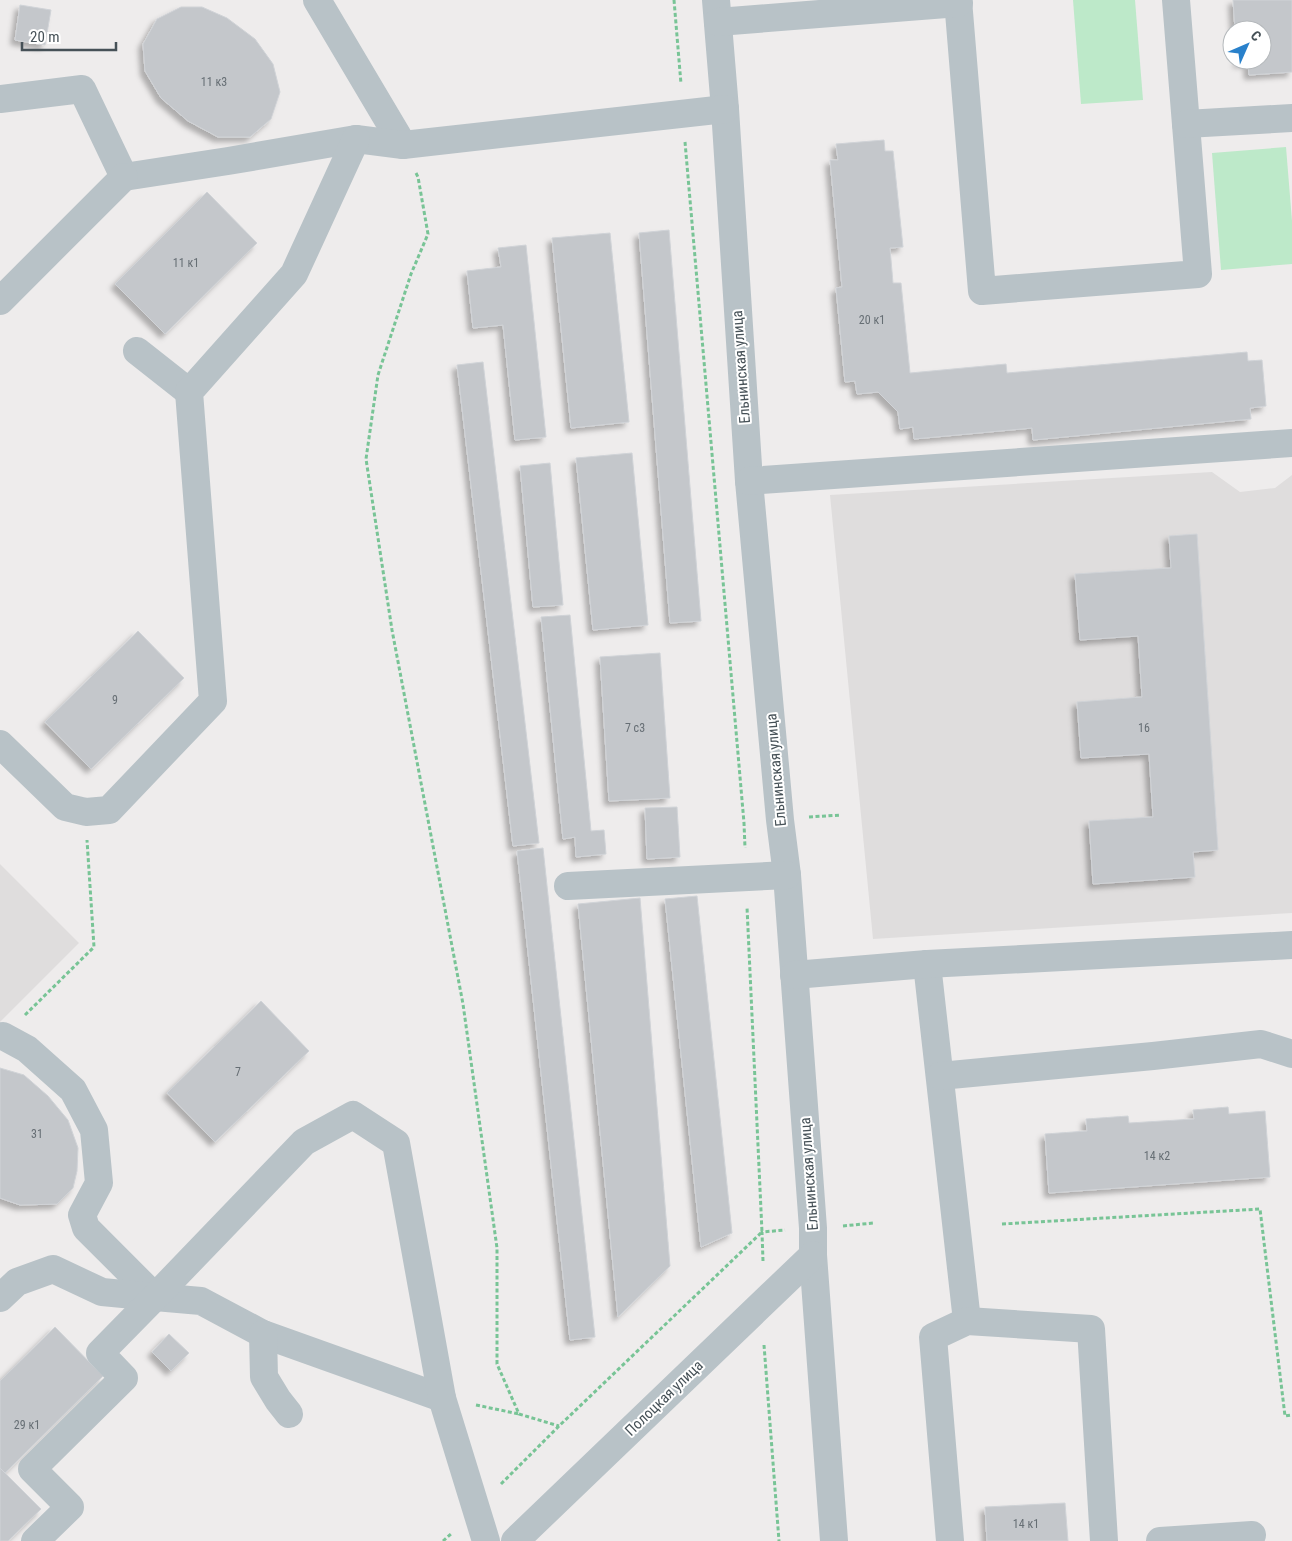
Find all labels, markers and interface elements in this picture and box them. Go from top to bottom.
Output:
scale bar [22,20,116,52]
north arrow [1222,20,1272,70]
text: С [1248,27,1265,44]
text: 20 m [30,28,60,46]
house number: 11 к3 [201,75,227,89]
house number: 11 к1 [173,256,199,270]
street label: Ельнинская улица [728,310,754,424]
house number: 20 к1 [859,313,885,327]
house number: 9 [112,693,118,707]
street label: Ельнинская улица [762,713,790,827]
house number: 7 с3 [625,721,645,735]
house number: 16 [1138,721,1150,735]
house number: 7 [235,1065,241,1079]
street label: Ельнинская улица [796,1117,822,1231]
house number: 31 [31,1127,43,1141]
house number: 14 к2 [1144,1149,1170,1163]
street label: Полоцкая улица [621,1356,707,1440]
house number: 29 к1 [14,1418,40,1432]
house number: 14 к1 [1013,1517,1039,1531]

